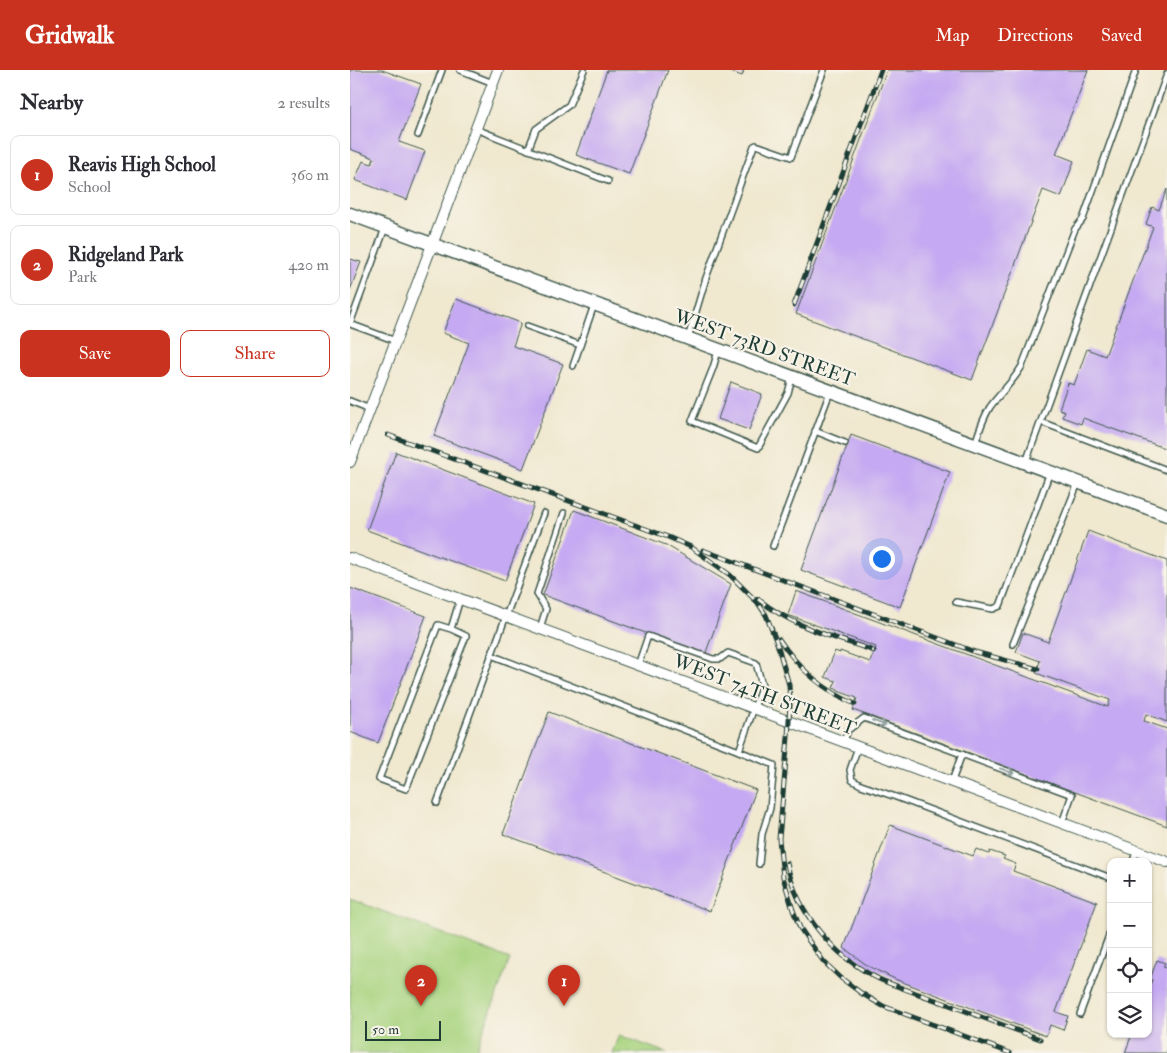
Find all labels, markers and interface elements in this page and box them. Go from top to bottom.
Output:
text: Gridwalk [25,20,114,51]
text: Map [936,24,969,47]
text: Directions [997,24,1073,47]
text: Saved [1101,24,1142,47]
text: Nearby [20,89,83,116]
text: 2 results [277,93,330,113]
text: Reavis High School [68,153,216,177]
text: 1 [34,165,40,185]
text: 360 m [291,165,329,185]
text: School [68,177,111,197]
text: Ridgeland Park [68,243,184,267]
text: 2 [33,255,41,275]
text: 420 m [288,255,329,275]
text: Park [68,267,97,287]
street label: WEST 73RD STREET [670,304,858,392]
button: Save [20,330,170,377]
button: Share [180,330,330,377]
your location [869,546,895,572]
street label: WEST 74TH STREET [669,649,859,741]
one-way arrow [871,719,886,728]
one-way arrow [999,767,1015,776]
map controls [1107,858,1152,1038]
button: + [1107,858,1152,903]
button: − [1107,903,1152,948]
button: locate [1107,948,1152,993]
pin: 2 [405,965,437,1006]
pin: 1 [548,965,580,1006]
button: layers [1107,993,1152,1038]
scale bar [365,1018,441,1041]
text: 50 m [372,1021,399,1038]

